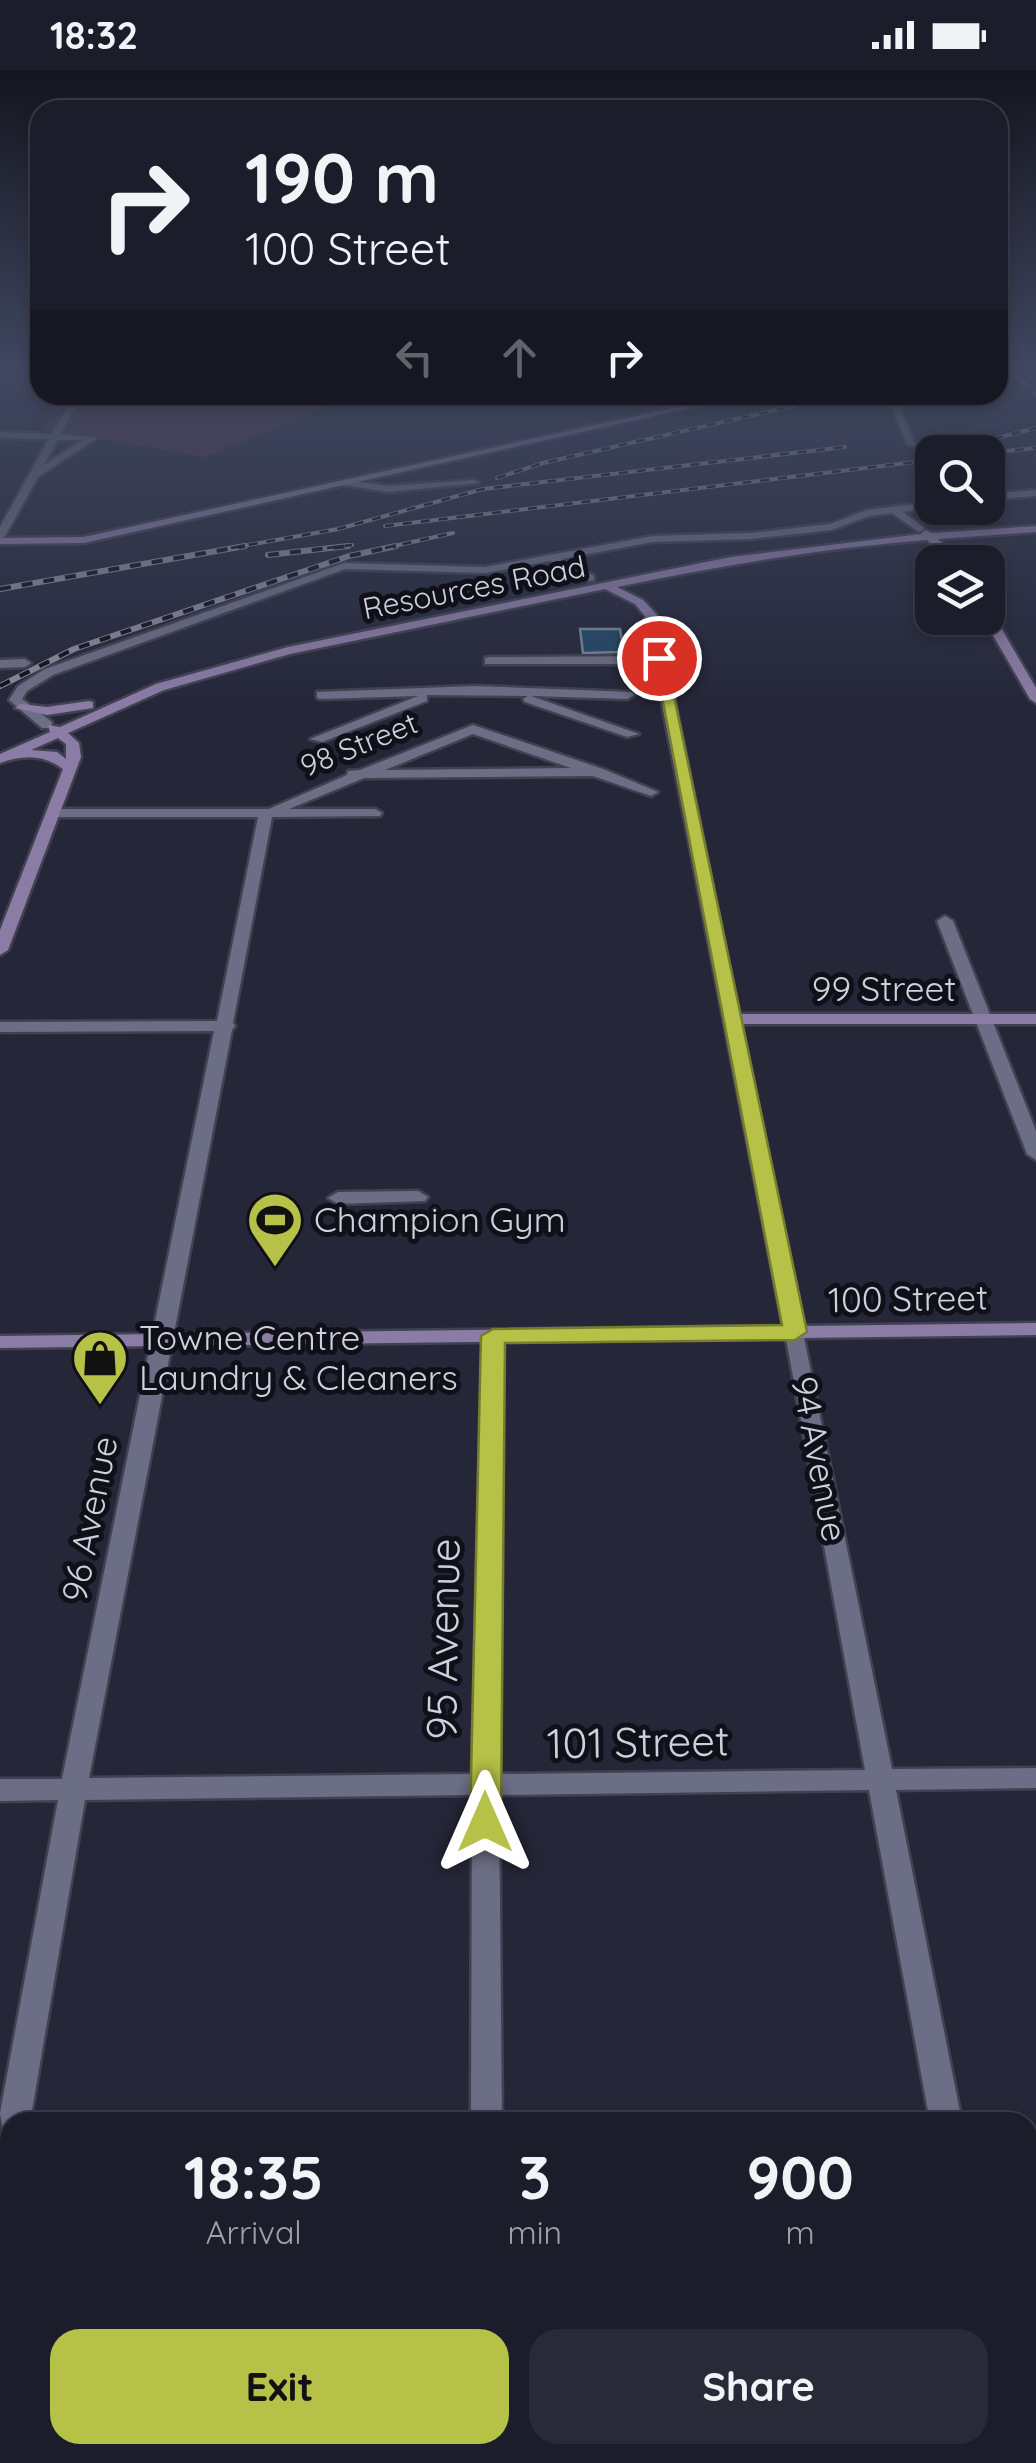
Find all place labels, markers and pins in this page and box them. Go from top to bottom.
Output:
pin [617,616,702,701]
sports icon: Champion Gym [245,1190,305,1269]
place label: Champion Gym [314,1197,566,1241]
place label: Towne Centre Laundry & Cleaners [139,1315,458,1399]
shop icon: Towne Centre Laundry & Cleaners [70,1328,130,1407]

